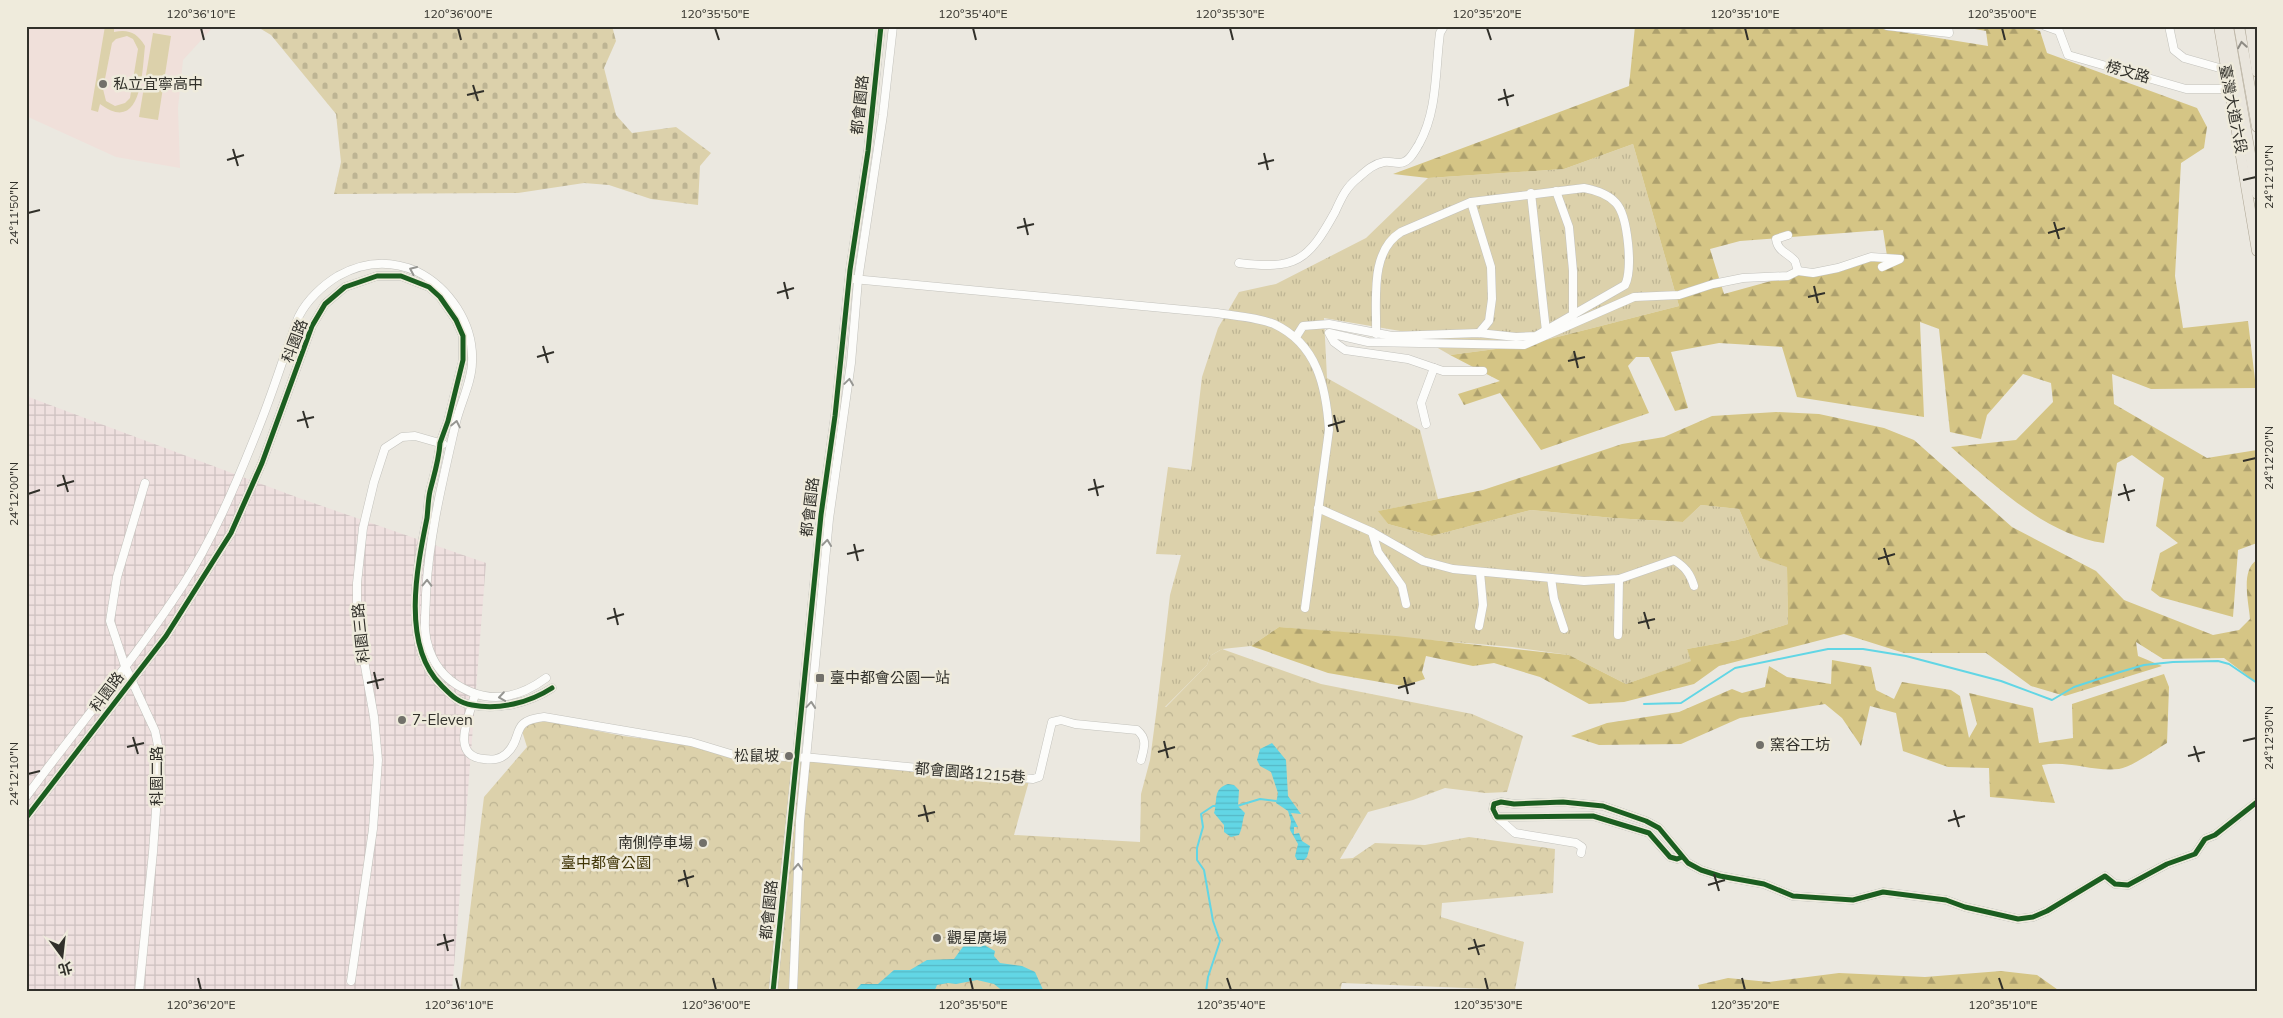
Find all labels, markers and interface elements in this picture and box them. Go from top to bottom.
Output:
text: 120°36'10"E [166,6,236,21]
text: 120°36'00"E [423,6,493,21]
text: 120°35'50"E [680,6,750,21]
text: 120°35'40"E [938,6,1008,21]
text: 120°35'30"E [1195,6,1265,21]
text: 120°35'20"E [1452,6,1522,21]
text: 120°35'10"E [1710,6,1780,21]
text: 120°35'00"E [1967,6,2037,21]
one-way arrow [2237,40,2248,48]
street label: 榜文路 [2104,56,2152,87]
street label: 臺灣大道六段 [2216,63,2251,155]
place label: 私立宜寧高中 [113,74,203,93]
street label: 都會園路 [847,74,872,136]
marker: 私立宜寧高中 [97,78,109,90]
text: 24°12'10"N [2261,145,2276,209]
text: 24°11'50"N [6,181,21,245]
one-way arrow [409,266,418,277]
street label: 科園路 [278,316,311,365]
one-way arrow [843,378,853,386]
one-way arrow [450,419,461,428]
text: 24°12'20"N [2261,426,2276,490]
text: 24°12'00"N [6,462,21,526]
street label: 都會園路 [796,476,823,538]
one-way arrow [821,539,832,547]
one-way arrow [421,578,432,586]
street label: 科園三路 [348,602,373,664]
street label: 科園路 [85,668,128,715]
place label: 臺中都會公園一站 [830,668,950,687]
marker: 臺中都會公園一站 [814,672,826,684]
one-way arrow [498,691,506,702]
one-way arrow [805,700,816,708]
text: 24°12'30"N [2261,706,2276,770]
place label: 7-Eleven [412,710,473,729]
marker: 7-Eleven [396,714,408,726]
place label: 窯谷工坊 [1770,735,1830,754]
marker: 窯谷工坊 [1754,739,1766,751]
text: 24°12'10"N [6,742,21,806]
street label: 科園二路 [147,746,166,806]
place label: 松鼠坡 [734,746,779,765]
marker: 松鼠坡 [783,750,795,762]
street label: 都會園路1215巷 [914,758,1026,787]
place label: 南側停車場 [618,833,693,852]
marker: 南側停車場 [697,837,709,849]
park label: 臺中都會公園 [561,853,651,872]
one-way arrow [792,862,803,870]
street label: 都會園路 [756,879,781,941]
place label: 觀星廣場 [947,928,1007,947]
north arrow [38,930,88,980]
marker: 觀星廣場 [931,932,943,944]
text: 北 [56,958,74,979]
text: 120°36'20"E [166,997,236,1012]
text: 120°36'10"E [424,997,494,1012]
text: 120°36'00"E [681,997,751,1012]
text: 120°35'50"E [938,997,1008,1012]
text: 120°35'40"E [1196,997,1266,1012]
text: 120°35'30"E [1453,997,1523,1012]
text: 120°35'20"E [1710,997,1780,1012]
text: 120°35'10"E [1968,997,2038,1012]

